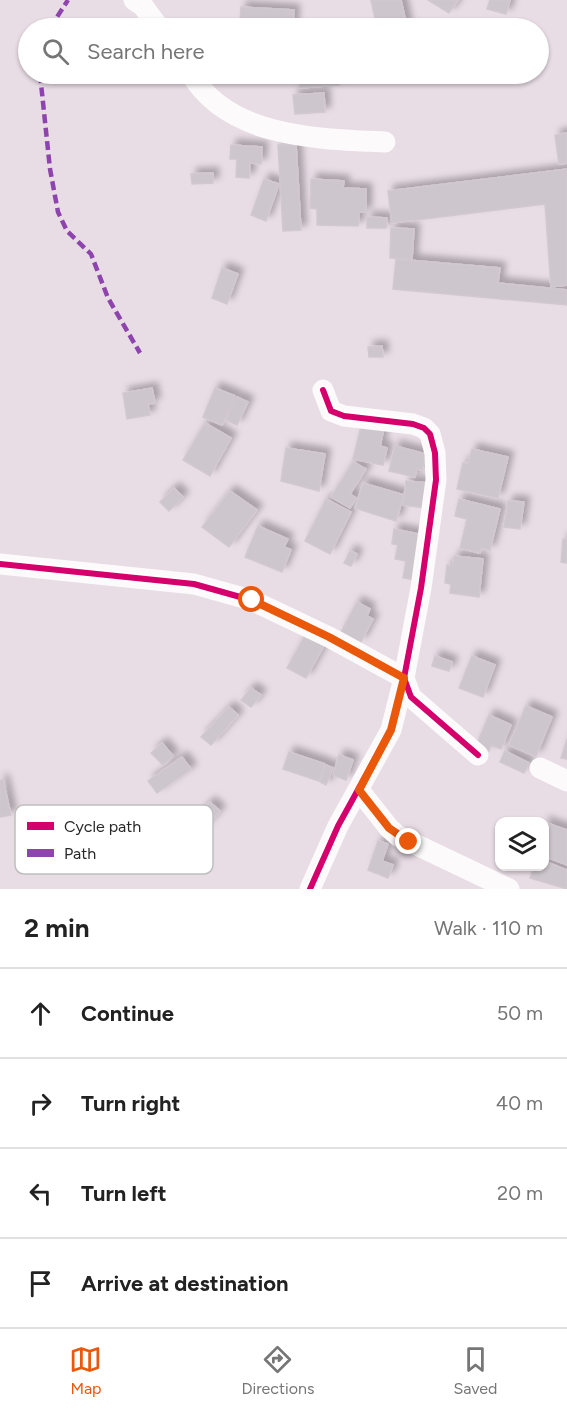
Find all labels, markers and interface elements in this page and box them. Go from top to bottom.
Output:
search box [18,18,549,84]
icon: search [39,35,72,68]
text: Search here [87,38,205,65]
route start [238,586,264,612]
legend [15,805,213,874]
text: Cycle path [64,817,141,836]
map controls [495,817,549,871]
button: layers [495,817,549,871]
route end [395,828,421,854]
text: Path [64,844,96,863]
text: 2 min [24,912,90,944]
text: Walk · 110 m [434,916,543,940]
icon: ahead [24,997,57,1030]
text: Continue [81,1000,174,1027]
text: 50 m [497,1001,543,1025]
icon: right [24,1087,57,1120]
text: Turn right [81,1090,180,1117]
text: 40 m [496,1091,543,1115]
icon: left [24,1177,57,1210]
text: Turn left [81,1180,167,1207]
text: 20 m [497,1181,543,1205]
icon: arrive [24,1267,57,1300]
text: Arrive at destination [81,1270,289,1297]
tab: Map [69,1343,102,1398]
tab: Directions [241,1343,314,1398]
tab: Saved [453,1343,498,1398]

